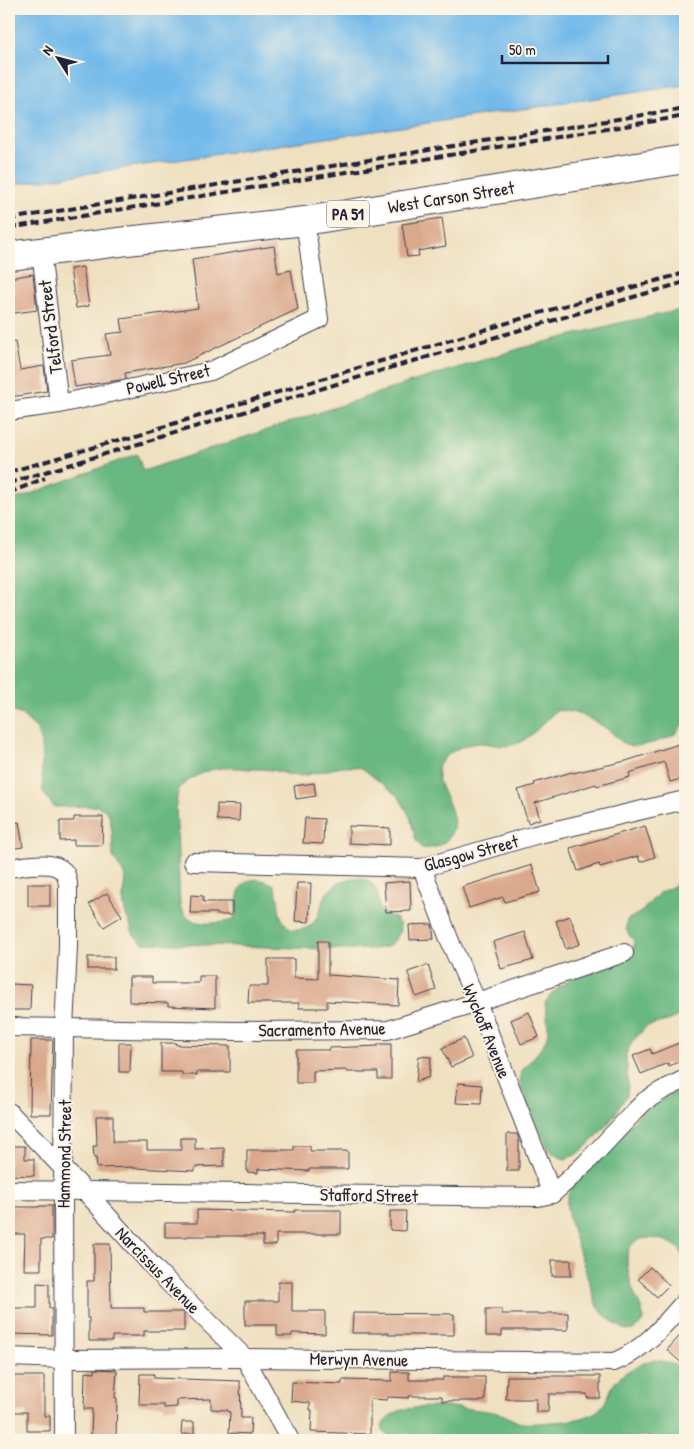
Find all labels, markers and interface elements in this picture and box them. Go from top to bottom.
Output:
north arrow [32,32,82,82]
scale bar [502,32,608,64]
text: 50 m [509,39,536,60]
text: N [37,41,57,59]
street label: West Carson Street [386,175,517,219]
road number: PA 51 [327,200,369,228]
street label: Telford Street [32,278,68,375]
street label: Powell Street [124,357,213,401]
street label: Glasgow Street [421,828,522,878]
street label: Wyckoff Avenue [457,980,517,1082]
street label: Sacramento Avenue [258,1015,386,1043]
street label: Hammond Street [51,1099,77,1208]
street label: Stafford Street [320,1182,419,1208]
street label: Narcissus Avenue [110,1221,206,1319]
street label: Merwyn Avenue [309,1346,409,1372]

